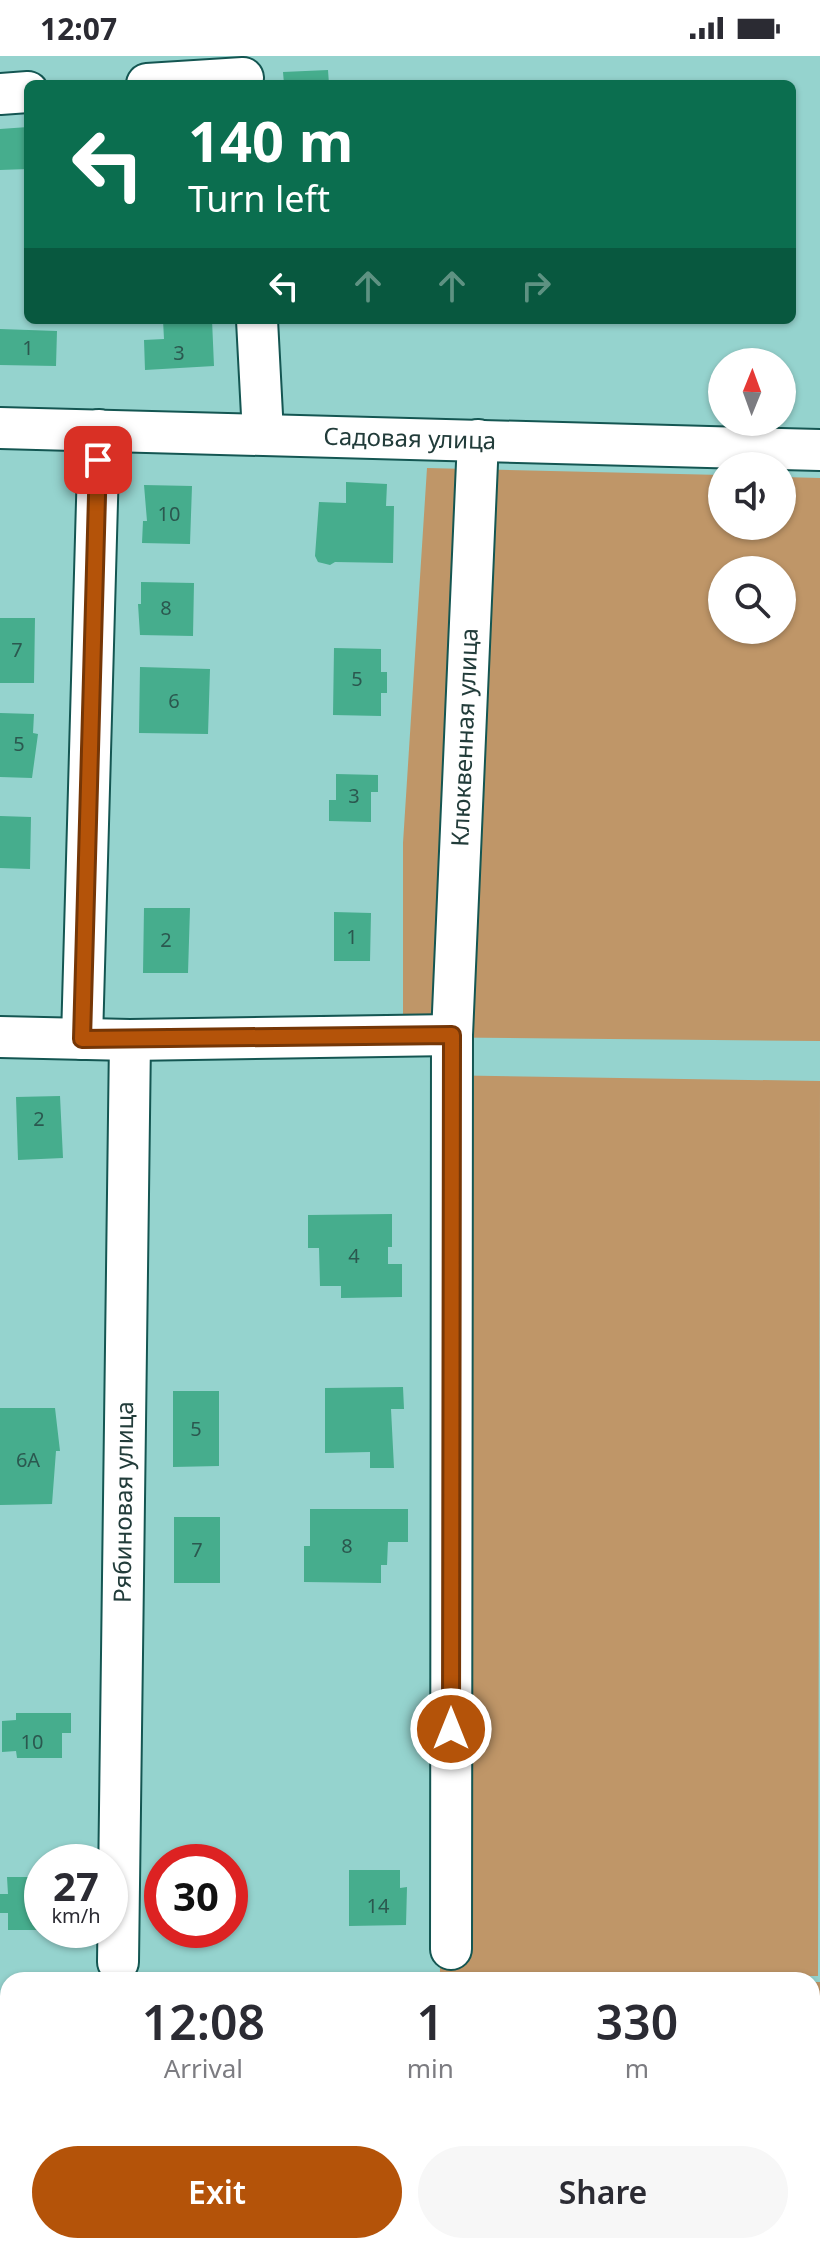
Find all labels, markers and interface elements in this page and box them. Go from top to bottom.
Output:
text: 12:07 [40,8,117,49]
text: 140 m [188,102,353,178]
icon: left [56,112,160,216]
text: Turn left [188,174,330,223]
icon: left [262,264,306,308]
icon: ahead [346,264,390,308]
icon: ahead [430,264,474,308]
icon: right [514,264,558,308]
house number: 1 [22,334,34,361]
house number: 3 [173,339,185,366]
north arrow [708,348,796,436]
map controls [708,348,796,644]
street label: Садовая улица [323,419,497,456]
pin [64,426,132,494]
icon: arrive [76,438,120,482]
button: sound [708,452,796,540]
house number: 10 [158,500,180,527]
button: search [708,556,796,644]
house number: 8 [160,594,172,621]
street label: Клюквенная улица [442,627,485,847]
house number: 7 [11,636,23,663]
house number: 5 [351,665,363,692]
house number: 6 [168,687,180,714]
house number: 5 [13,730,25,757]
house number: 3 [348,782,360,809]
house number: 1 [346,923,358,950]
house number: 2 [160,926,172,953]
house number: 2 [33,1105,45,1132]
house number: 4 [348,1242,360,1269]
street label: Рябиновая улица [105,1401,140,1603]
house number: 5 [190,1415,202,1442]
house number: 6А [16,1446,40,1473]
house number: 8 [341,1532,353,1559]
house number: 7 [191,1536,203,1563]
position arrow [409,1687,493,1771]
house number: 10 [21,1728,43,1755]
speed limit sign: 30 [144,1844,248,1948]
text: 27 [53,1858,99,1913]
house number: 14 [367,1892,390,1919]
text: km/h [51,1902,101,1929]
text: 12:08 [142,1989,265,2054]
text: 1 [417,1989,444,2054]
text: 330 [596,1989,678,2054]
text: Arrival [164,2050,243,2086]
text: min [407,2050,454,2086]
text: m [625,2050,649,2086]
button: Exit [32,2146,402,2238]
button: Share [418,2146,788,2238]

